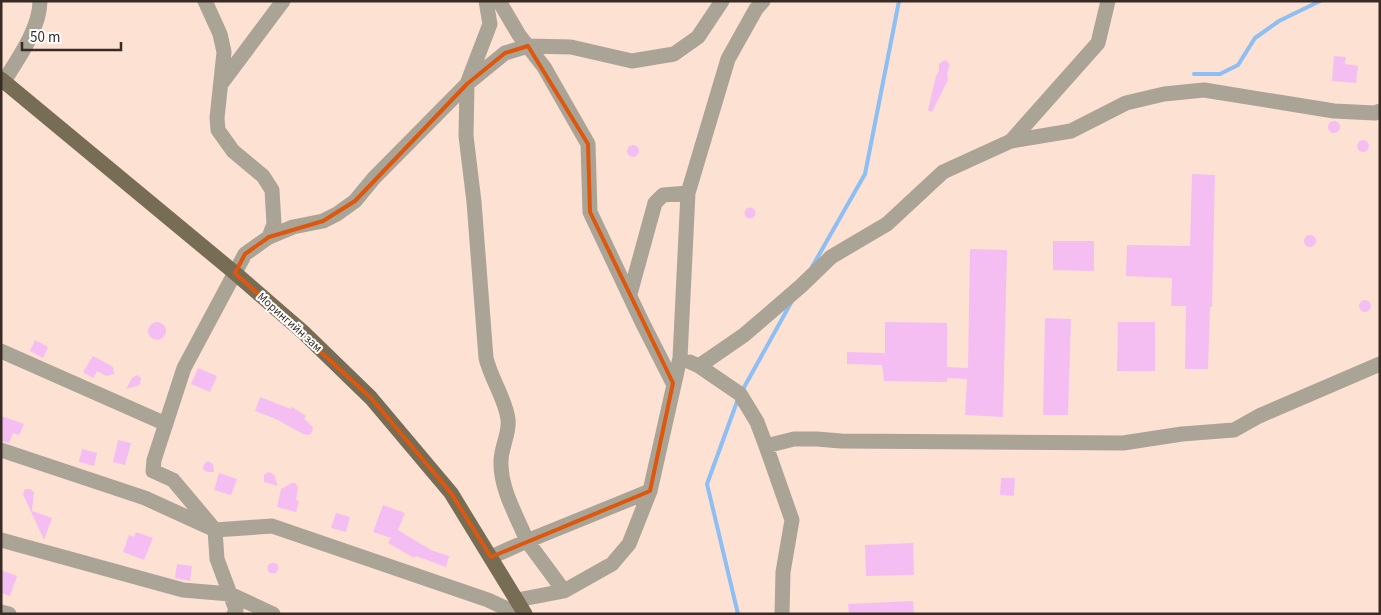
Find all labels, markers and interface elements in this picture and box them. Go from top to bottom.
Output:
scale bar [22,20,121,52]
text: 50 m [30,27,60,48]
street label: Морингийн зам [253,289,326,356]

